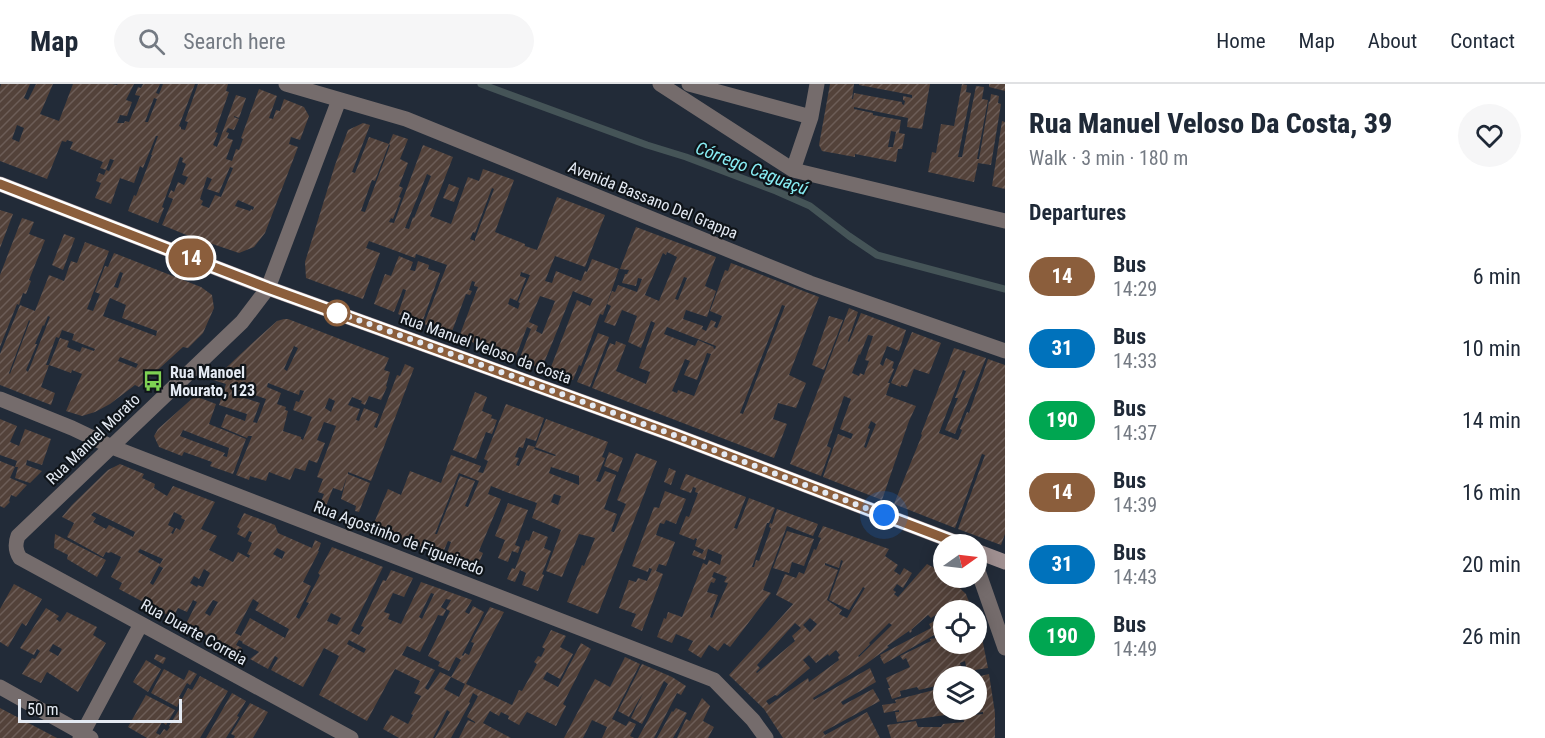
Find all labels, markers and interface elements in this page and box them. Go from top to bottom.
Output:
search box [114,14,534,68]
text: Map [30,25,78,58]
icon: search [135,25,168,58]
text: Search here [183,29,286,54]
text: Home [1216,29,1266,53]
text: Map [1299,29,1335,53]
text: About [1368,29,1417,53]
text: Contact [1450,29,1515,53]
button: heart [1458,104,1521,167]
text: Rua Manuel Veloso Da Costa, 39 [1029,107,1392,140]
water label: Córrego Caguaçú [693,137,812,199]
text: Walk · 3 min · 180 m [1029,146,1188,170]
street label: Avenida Bassano Del Grappa [566,157,740,243]
text: Departures [1029,200,1126,225]
line badge: 14 [164,238,218,278]
text: 14 [180,246,202,270]
text: Bus [1113,252,1146,277]
text: 14 [1051,264,1073,288]
text: 6 min [1473,264,1521,289]
text: 14:29 [1113,277,1157,301]
unlabelled marker [324,300,350,326]
street label: Rua Manuel Veloso da Costa [398,308,574,388]
text: Bus [1113,324,1146,349]
text: 31 [1051,336,1073,360]
text: 10 min [1462,336,1521,361]
text: 14:33 [1113,349,1157,373]
place label: Rua Manoel Mourato, 123 [170,363,255,400]
bus stop icon: Rua Manoel Mourato, 123 [141,369,165,393]
street label: Rua Manuel Morato [42,390,144,488]
text: Bus [1113,396,1146,421]
text: 190 [1046,408,1078,432]
text: 14 min [1462,408,1521,433]
text: 14:37 [1113,421,1157,445]
text: Bus [1113,468,1146,493]
text: 14 [1051,480,1073,504]
text: 16 min [1462,480,1521,505]
text: 14:39 [1113,493,1157,517]
street label: Rua Agostinho de Figueiredo [311,497,487,579]
your location [869,500,899,530]
north arrow [933,534,987,588]
map controls [933,534,987,720]
text: Bus [1113,540,1146,565]
text: 31 [1051,552,1073,576]
text: 20 min [1462,552,1521,577]
text: 14:43 [1113,565,1157,589]
street label: Rua Duarte Correia [137,595,251,669]
button: locate [933,600,987,654]
text: Bus [1113,612,1146,637]
text: 190 [1046,624,1078,648]
text: 26 min [1462,624,1521,649]
text: 14:49 [1113,637,1157,661]
button: layers [933,666,987,720]
scale bar [18,696,182,724]
text: 50 m [27,700,59,719]

